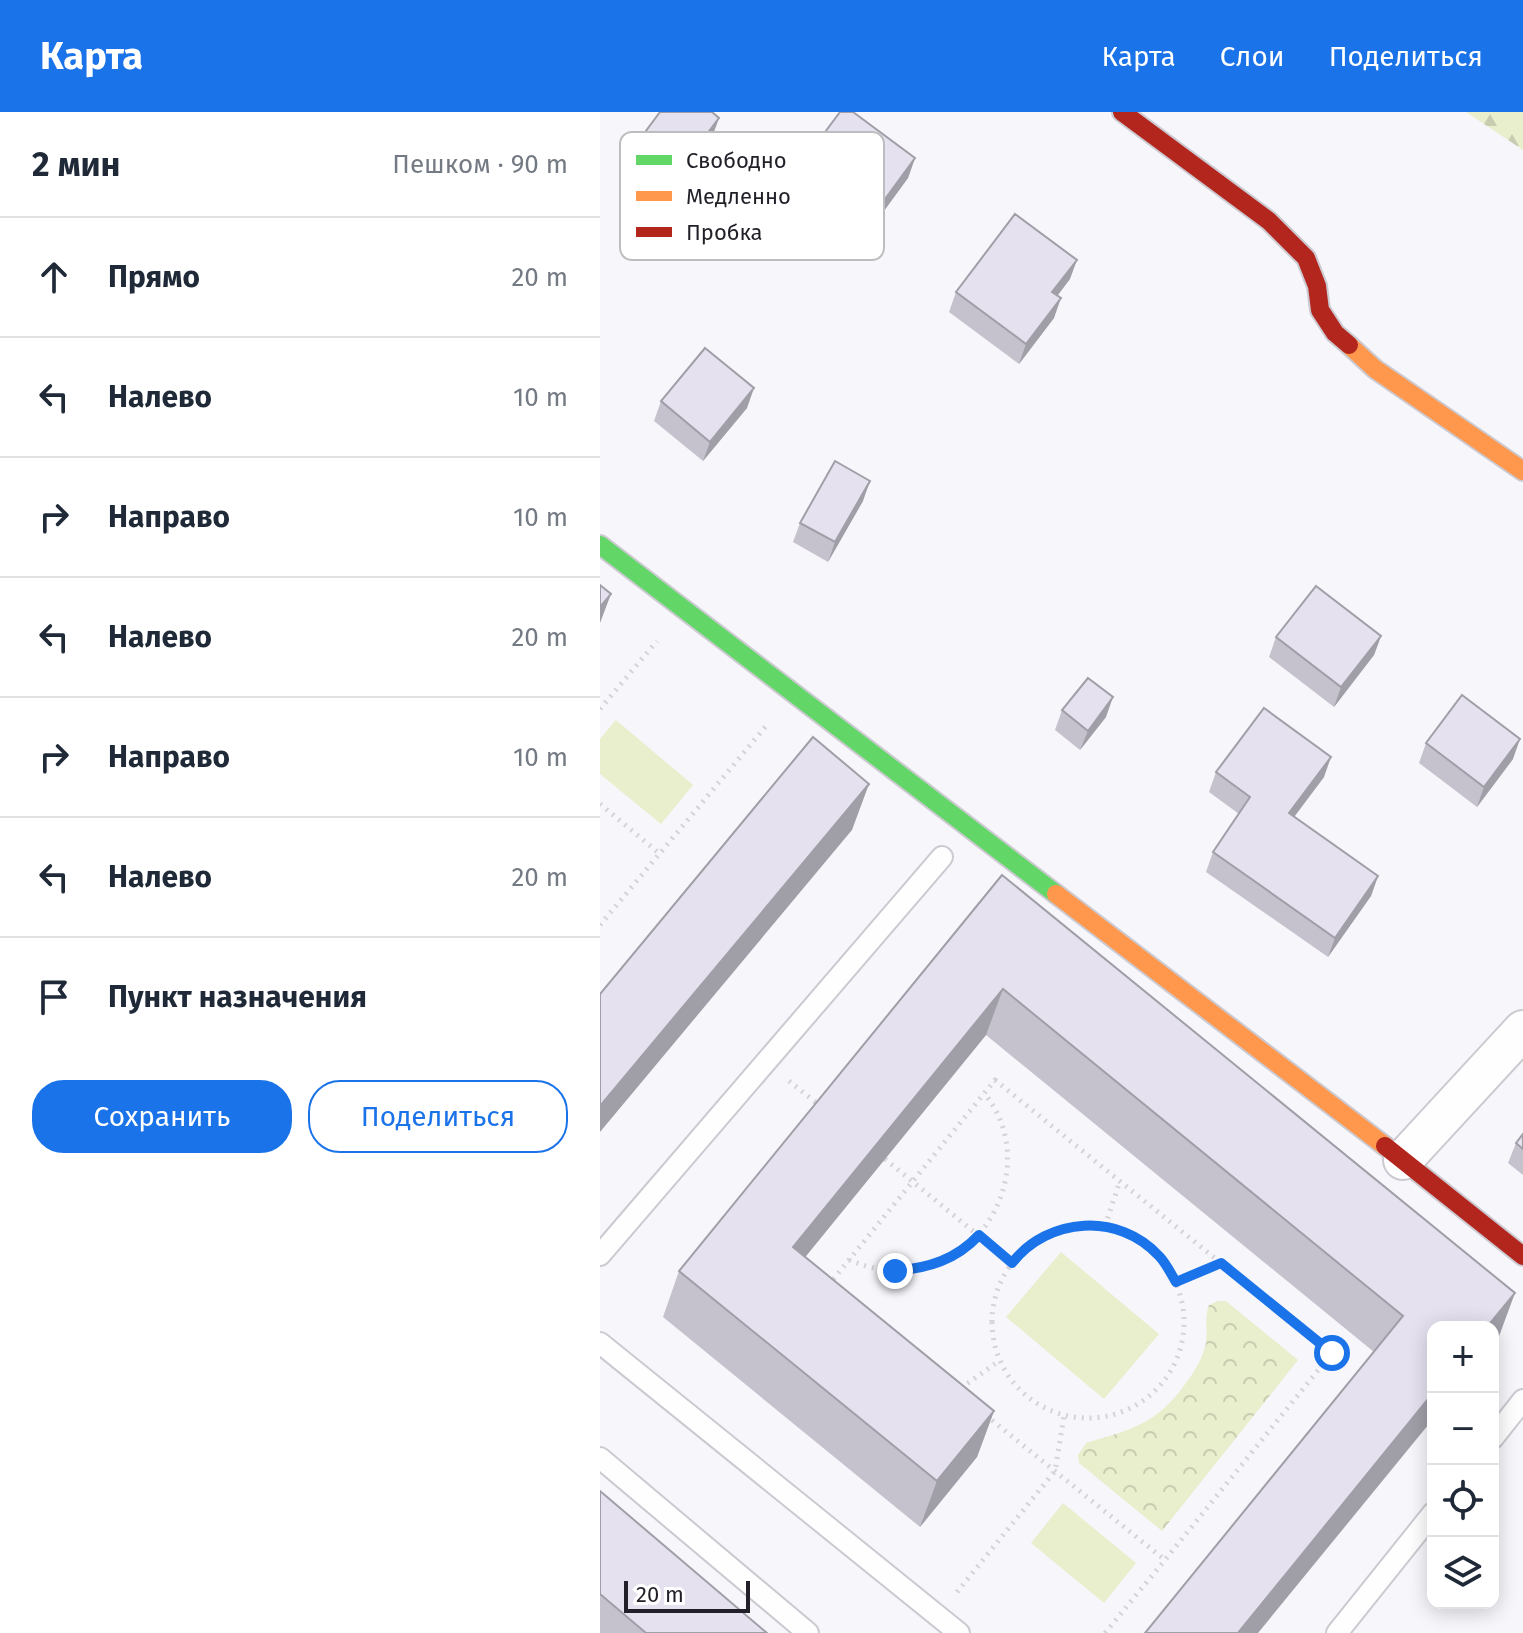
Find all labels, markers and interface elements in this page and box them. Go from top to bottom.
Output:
text: Карта [40,33,143,79]
text: Карта [1101,40,1176,73]
text: Слои [1220,40,1285,73]
text: Поделиться [1329,40,1483,73]
legend [620,132,884,260]
text: 2 мин [32,144,121,185]
text: Свободно [686,147,787,174]
text: Пешком · 90 m [392,149,568,180]
text: Медленно [686,183,791,210]
text: Пробка [686,219,763,246]
icon: ahead [32,255,76,299]
text: Прямо [108,259,200,295]
text: 20 m [511,262,568,293]
icon: left [32,375,76,419]
text: Налево [108,379,212,415]
text: 10 m [513,382,568,413]
icon: right [32,495,76,539]
text: Направо [108,499,230,535]
text: 10 m [513,502,568,533]
icon: left [32,615,76,659]
text: Налево [108,619,212,655]
text: 20 m [511,622,568,653]
icon: right [32,735,76,779]
text: Направо [108,739,230,775]
text: 10 m [513,742,568,773]
icon: left [32,855,76,899]
text: Налево [108,859,212,895]
text: 20 m [511,862,568,893]
icon: arrive [32,975,76,1019]
text: Пункт назначения [108,979,367,1015]
button: Сохранить [32,1080,292,1153]
button: Поделиться [308,1080,568,1153]
route end [877,1253,913,1289]
map controls [1427,1321,1499,1609]
button: + [1427,1321,1499,1393]
route start [1314,1335,1350,1371]
button: − [1427,1393,1499,1465]
button: locate [1427,1465,1499,1537]
button: layers [1427,1537,1499,1609]
scale bar [624,1577,750,1613]
text: 20 m [636,1581,684,1608]

